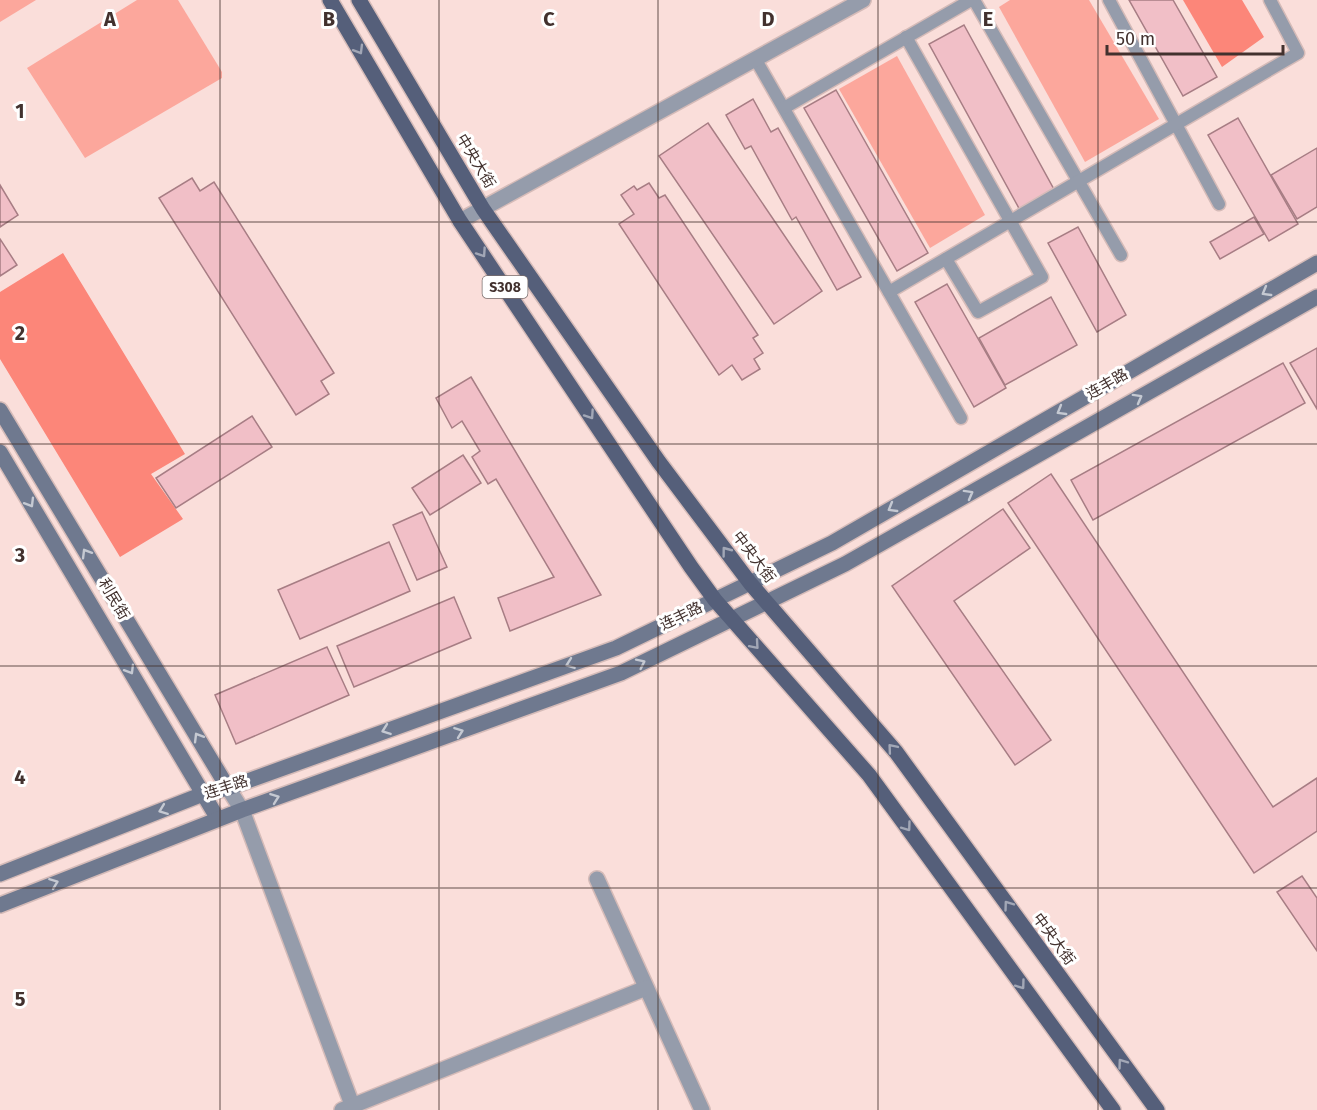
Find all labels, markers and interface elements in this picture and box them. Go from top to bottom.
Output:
text: A [103,7,117,31]
text: B [323,7,335,31]
text: C [543,7,555,31]
text: D [761,7,775,31]
text: E [983,7,993,31]
scale bar [1107,18,1282,56]
text: 50 m [1116,28,1155,50]
one-way arrow [352,44,364,54]
text: 1 [15,99,25,123]
street label: 中央大街 [453,131,499,191]
one-way arrow [475,247,486,258]
road number: S308 [482,276,528,298]
one-way arrow [1262,285,1272,296]
text: 2 [15,321,25,345]
street label: 连丰路 [1083,365,1131,403]
one-way arrow [1132,394,1143,405]
one-way arrow [1057,403,1067,415]
one-way arrow [583,409,594,420]
one-way arrow [963,490,973,501]
one-way arrow [23,497,34,507]
one-way arrow [888,501,898,512]
street label: 中央大街 [729,528,779,586]
text: 3 [14,543,25,567]
one-way arrow [722,546,733,557]
one-way arrow [82,549,94,559]
street label: 利民街 [95,575,133,623]
street label: 连丰路 [657,598,705,634]
one-way arrow [748,638,759,649]
one-way arrow [565,657,575,670]
one-way arrow [635,659,646,671]
one-way arrow [122,664,134,674]
one-way arrow [381,723,392,736]
one-way arrow [453,726,464,739]
one-way arrow [193,733,205,743]
one-way arrow [889,744,900,755]
text: 4 [14,765,26,789]
street label: 连丰路 [202,771,250,803]
one-way arrow [269,792,280,805]
one-way arrow [158,803,169,815]
one-way arrow [899,820,910,831]
one-way arrow [49,878,59,891]
one-way arrow [1004,901,1015,912]
street label: 中央大街 [1029,909,1079,969]
one-way arrow [1014,978,1025,989]
text: 5 [15,987,26,1011]
one-way arrow [1118,1058,1129,1069]

